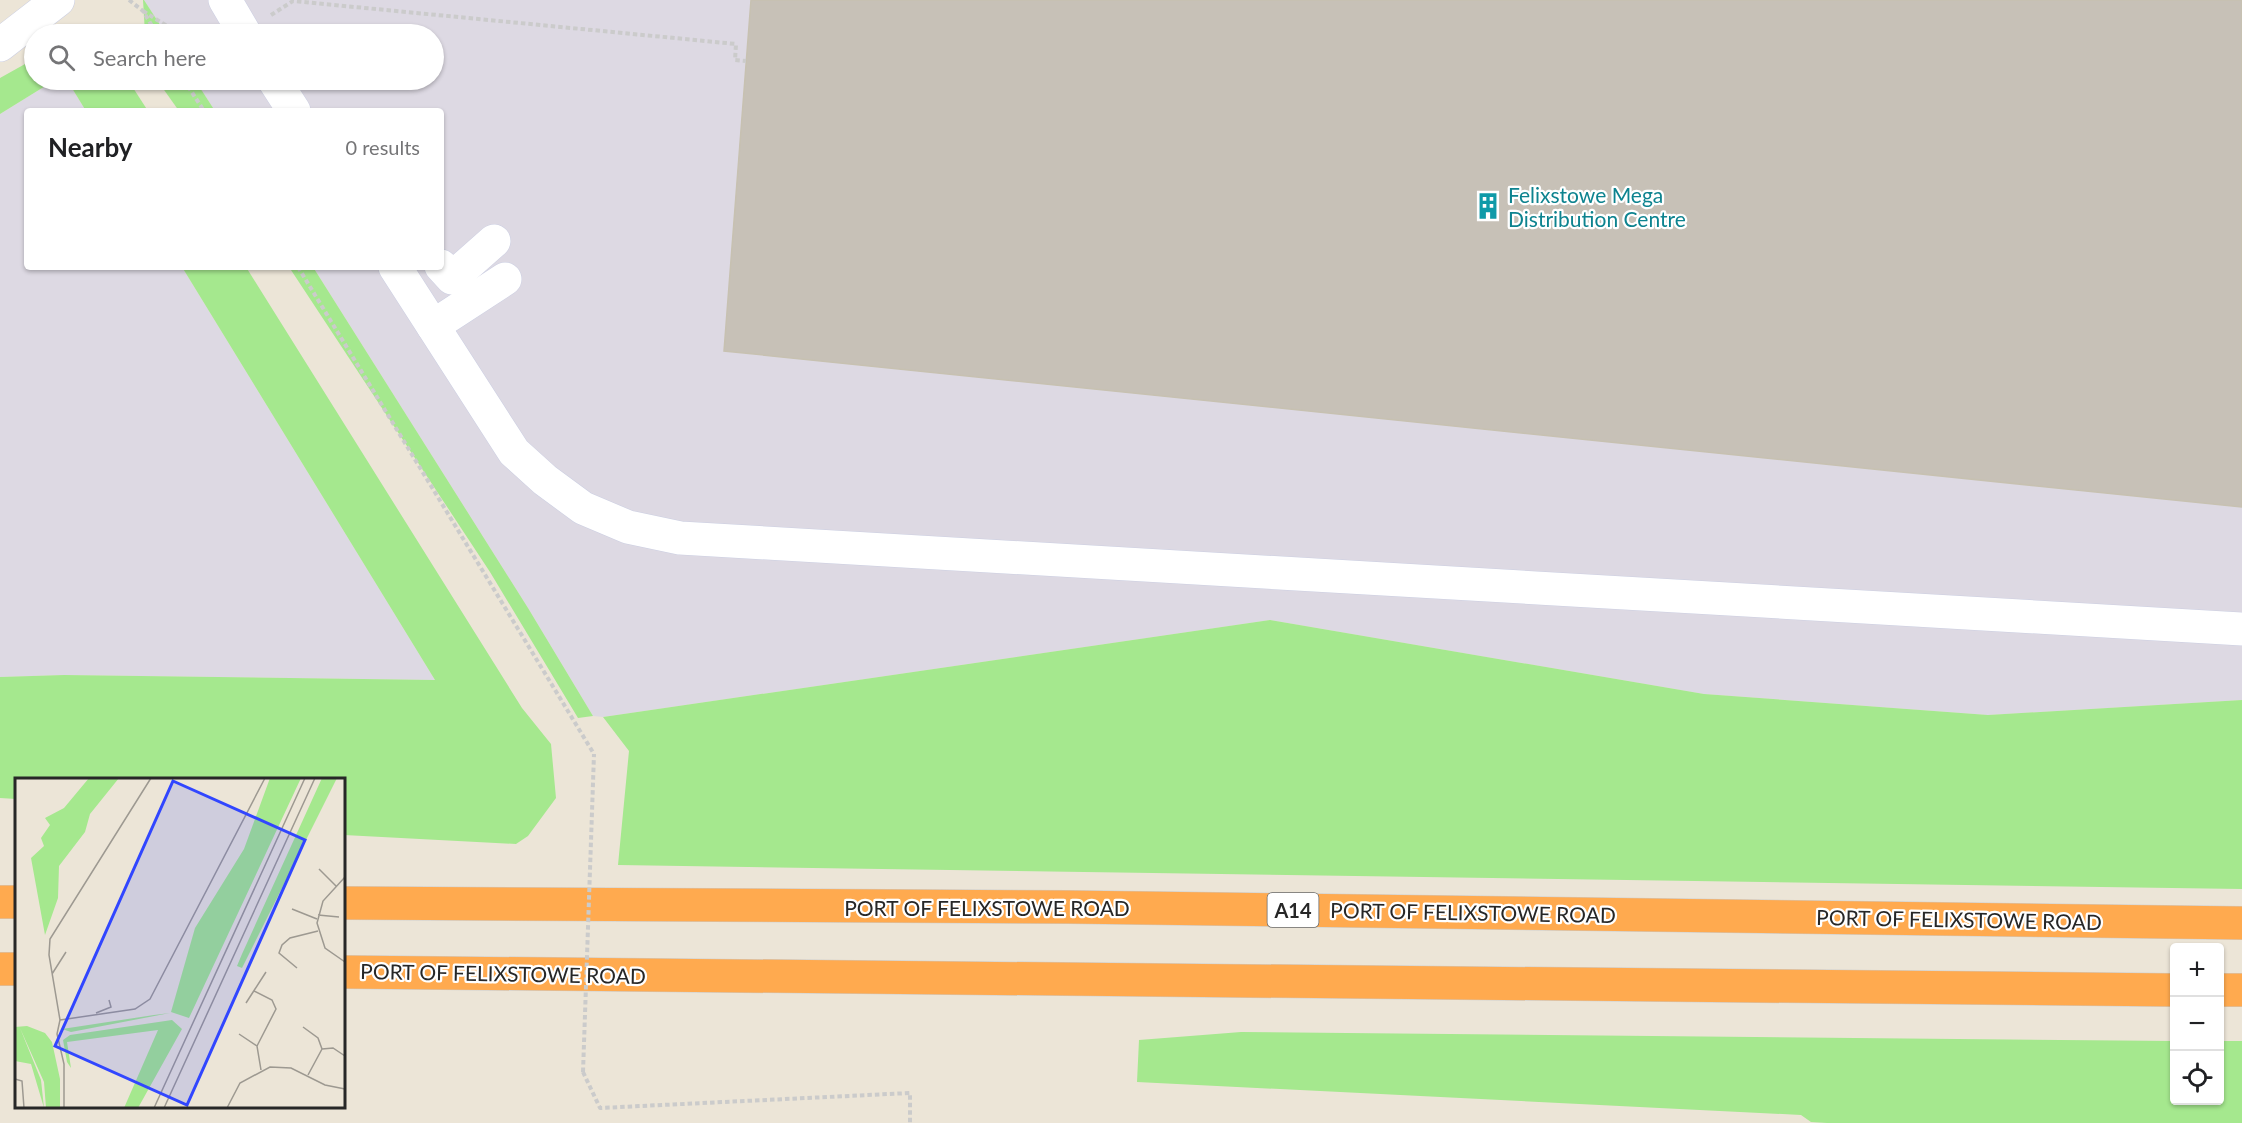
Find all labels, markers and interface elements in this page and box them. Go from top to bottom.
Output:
search box [24,24,444,90]
icon: search [45,41,78,74]
text: Search here [93,44,206,71]
text: Nearby [48,131,133,163]
text: 0 results [345,135,420,159]
place label: Felixstowe Mega Distribution Centre [1508,182,1686,231]
building icon: Felixstowe Mega Distribution Centre [1473,191,1503,221]
inset map [15,778,345,1108]
road number: A14 [1268,893,1318,927]
street label: PORT OF FELIXSTOWE ROAD [844,895,1130,920]
street label: PORT OF FELIXSTOWE ROAD [1330,897,1616,927]
street label: PORT OF FELIXSTOWE ROAD [1816,904,2102,934]
map controls [2170,943,2224,1105]
button: + [2170,943,2224,997]
street label: PORT OF FELIXSTOWE ROAD [360,958,646,988]
button: − [2170,997,2224,1051]
button: locate [2170,1051,2224,1105]

